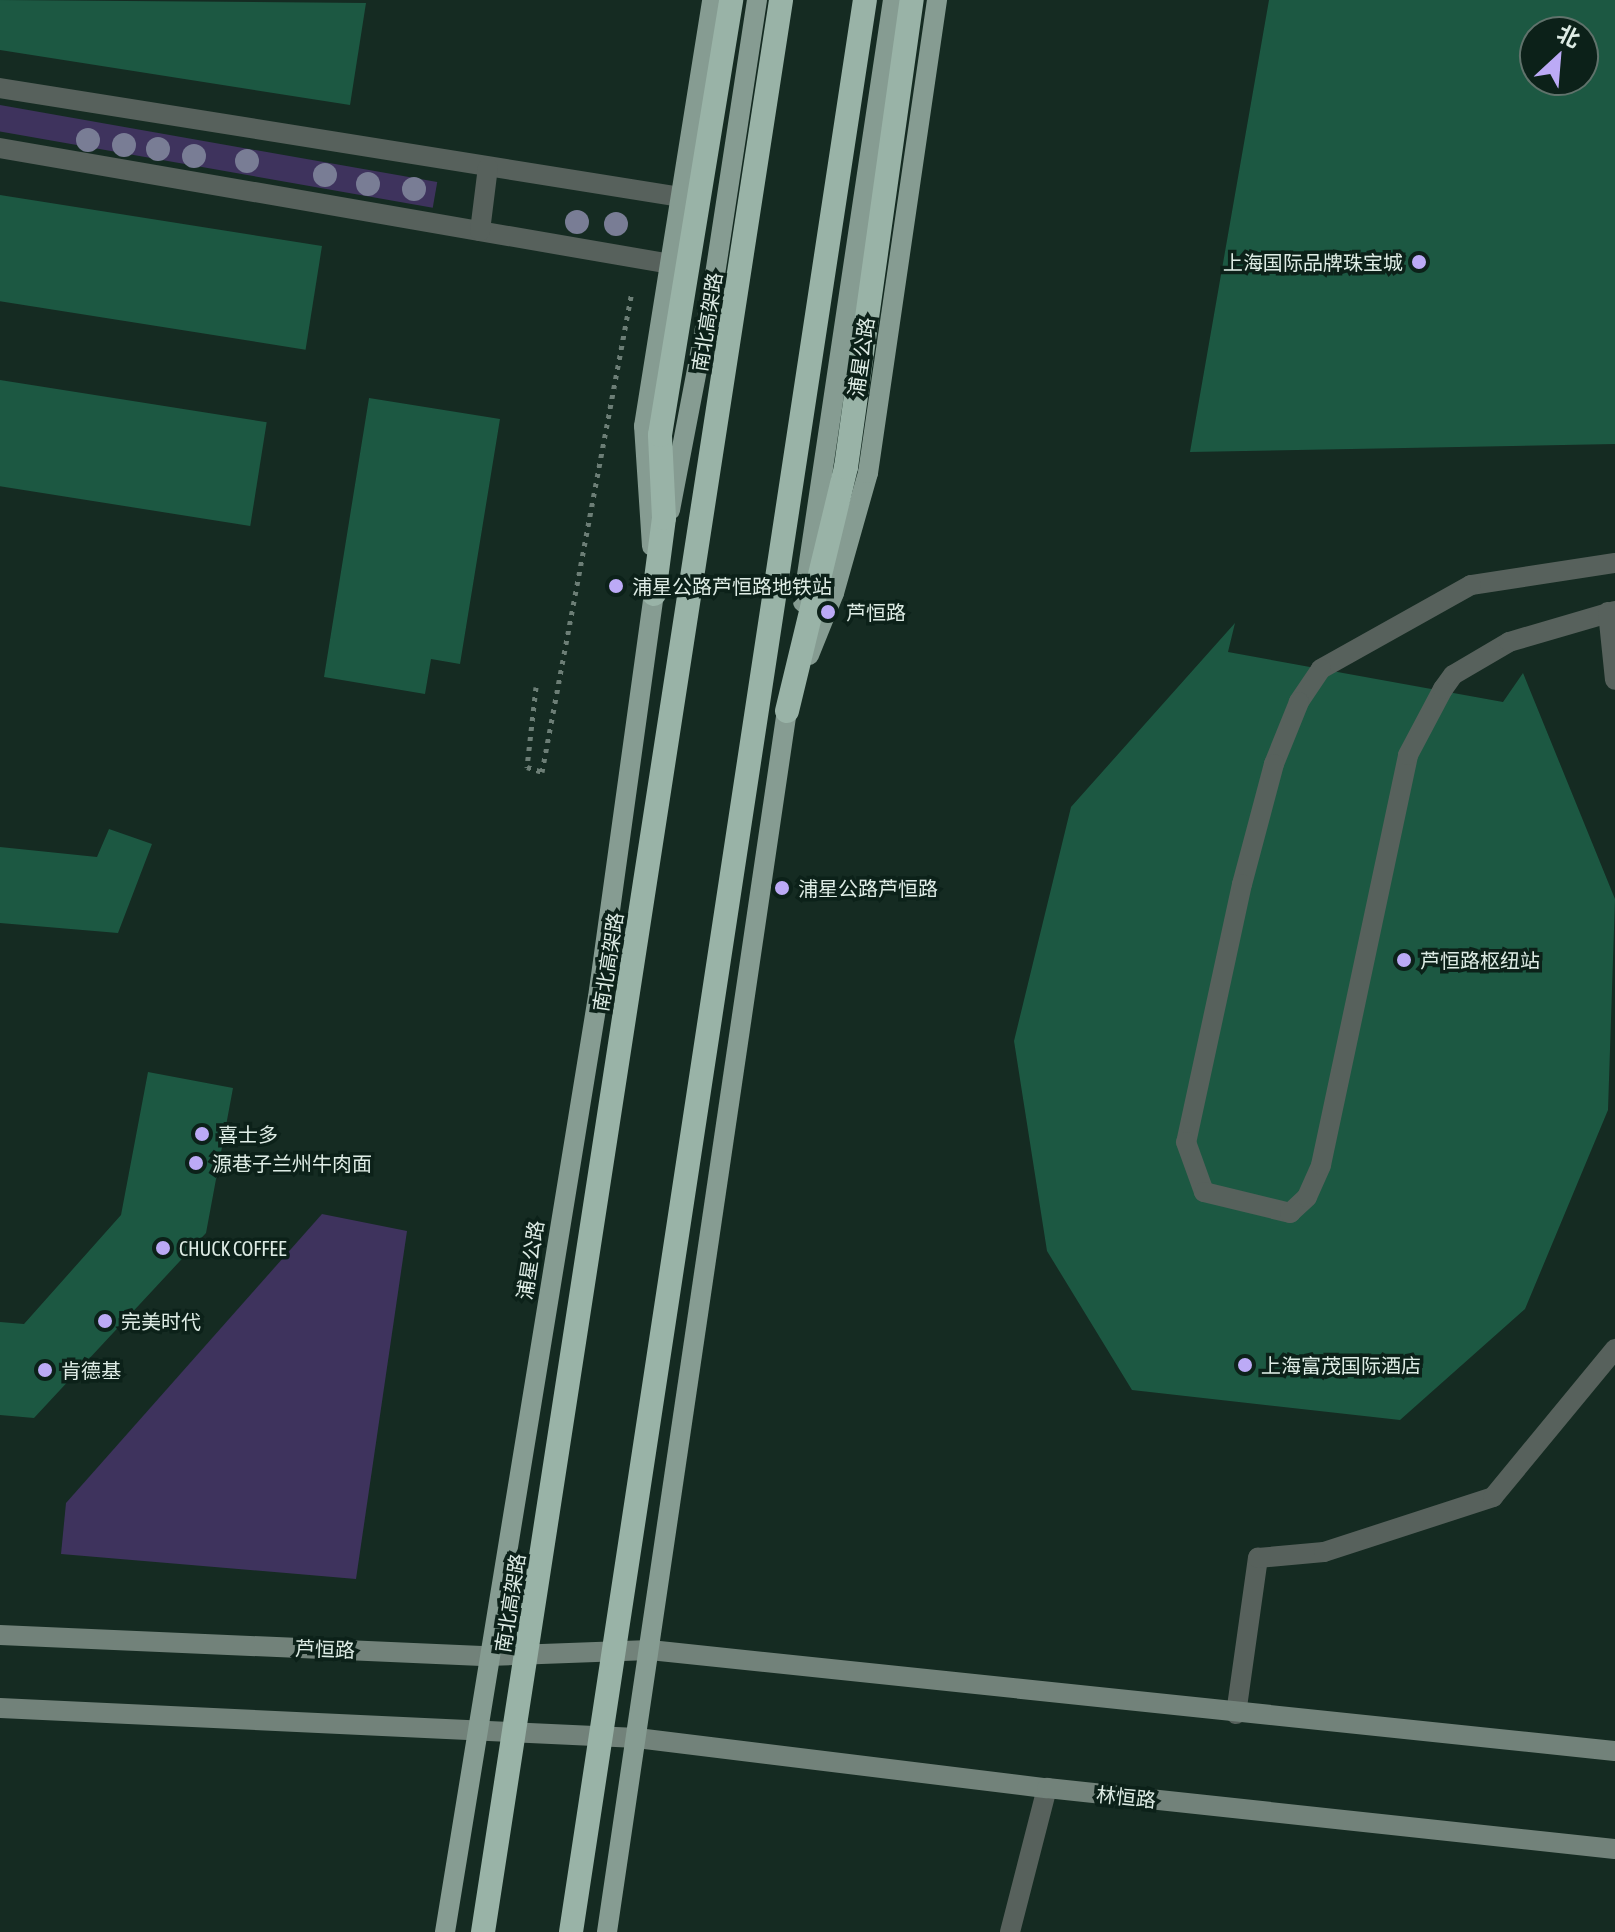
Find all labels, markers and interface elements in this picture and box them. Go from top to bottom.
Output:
north arrow [1519,16,1599,96]
text: 北 [1553,20,1584,53]
place label: 上海国际品牌珠宝城 [1223,250,1403,274]
marker: 上海国际品牌珠宝城 [1410,253,1428,271]
street label: 南北高架路 [687,271,727,373]
street label: 浦星公路 [844,316,878,398]
place label: 浦星公路芦恒路地铁站 [632,574,832,598]
marker: 浦星公路芦恒路地铁站 [607,577,625,595]
place label: 芦恒路 [846,600,906,624]
marker: 芦恒路 [817,601,839,623]
place label: 浦星公路芦恒路 [798,876,938,900]
marker: 浦星公路芦恒路 [773,879,791,897]
street label: 南北高架路 [588,911,628,1013]
place label: 芦恒路枢纽站 [1420,948,1540,972]
marker: 芦恒路枢纽站 [1395,951,1413,969]
place label: 喜士多 [218,1122,278,1146]
marker: 喜士多 [193,1125,211,1143]
place label: 源巷子兰州牛肉面 [212,1151,372,1175]
marker: 源巷子兰州牛肉面 [187,1154,205,1172]
street label: 浦星公路 [512,1219,548,1301]
place label: CHUCK COFFEE [179,1236,286,1260]
marker: CHUCK COFFEE [154,1239,172,1257]
place label: 完美时代 [121,1309,201,1333]
marker: 完美时代 [96,1312,114,1330]
place label: 上海富茂国际酒店 [1261,1353,1421,1377]
marker: 上海富茂国际酒店 [1236,1356,1254,1374]
place label: 肯德基 [61,1358,121,1382]
marker: 肯德基 [36,1361,54,1379]
street label: 南北高架路 [490,1552,530,1654]
street label: 芦恒路 [295,1636,355,1662]
street label: 林恒路 [1095,1782,1157,1812]

